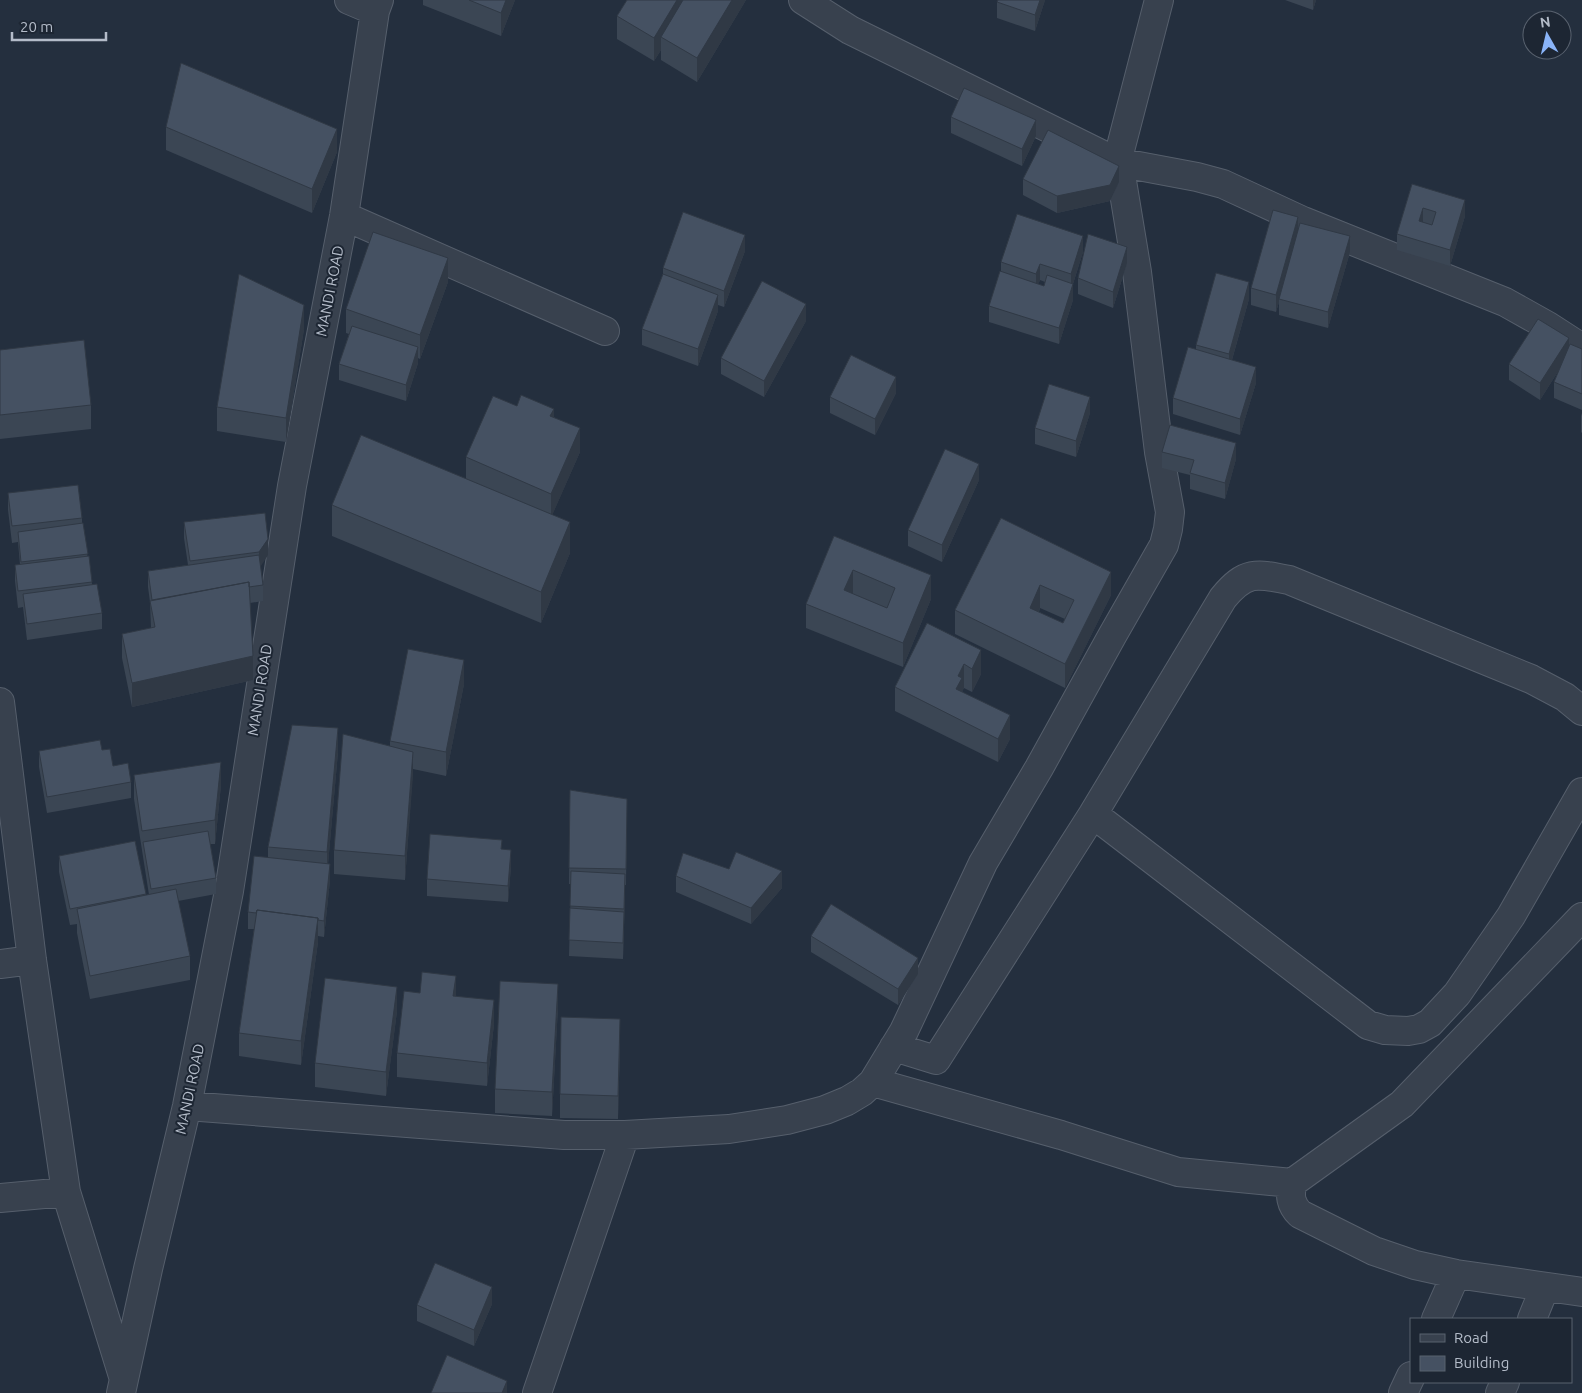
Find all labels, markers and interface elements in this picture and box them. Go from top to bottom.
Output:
scale bar [12,10,106,42]
north arrow [1522,10,1572,60]
text: N [1539,13,1551,31]
text: 20 m [20,18,53,35]
street label: MANDI ROAD [312,244,347,338]
street label: MANDI ROAD [244,643,275,737]
street label: MANDI ROAD [172,1042,207,1136]
legend [1410,1318,1572,1383]
text: Road [1454,1329,1489,1346]
text: Building [1454,1354,1509,1371]

